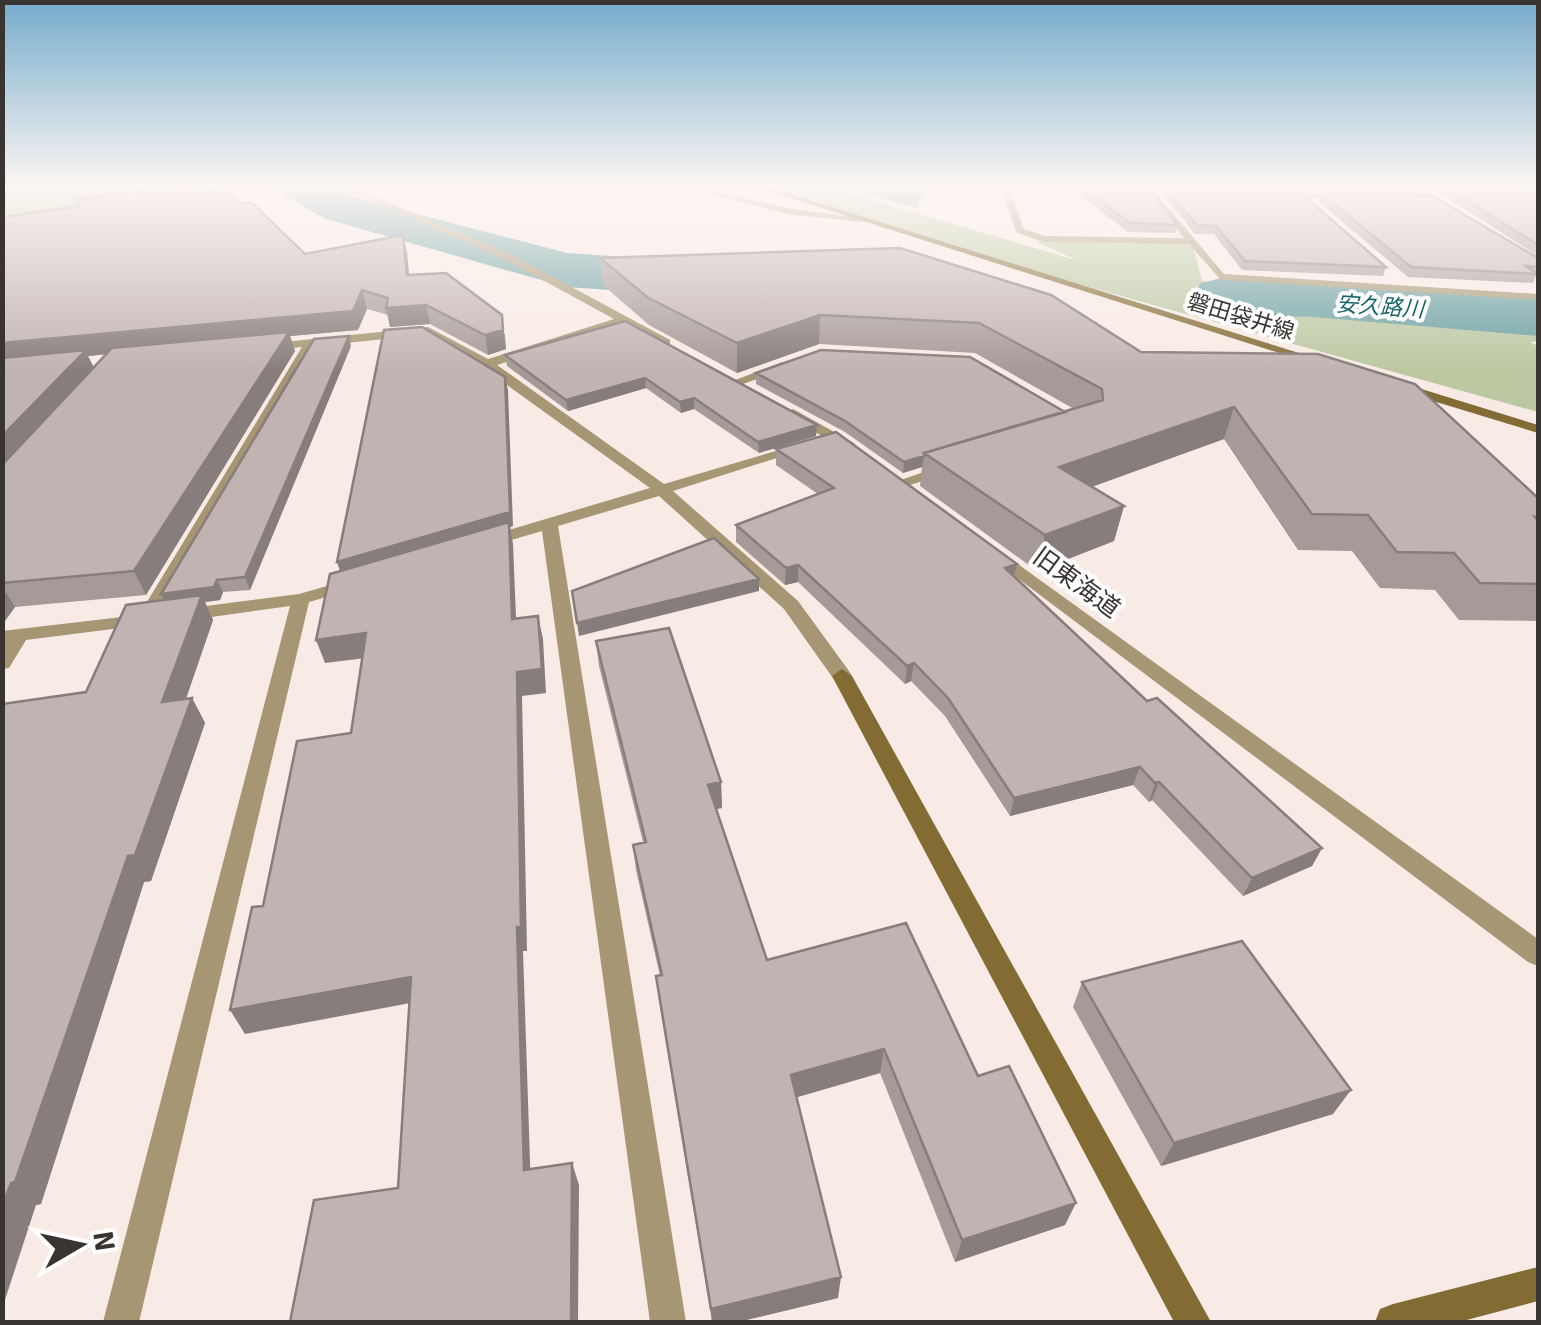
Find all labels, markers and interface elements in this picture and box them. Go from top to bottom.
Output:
street label: 磐田袋井線 [1184,287,1297,345]
water label: 安久路川 [1335,290,1427,323]
street label: 旧東海道 [1027,540,1126,624]
north arrow [30,1195,130,1295]
text: N [85,1229,122,1254]

